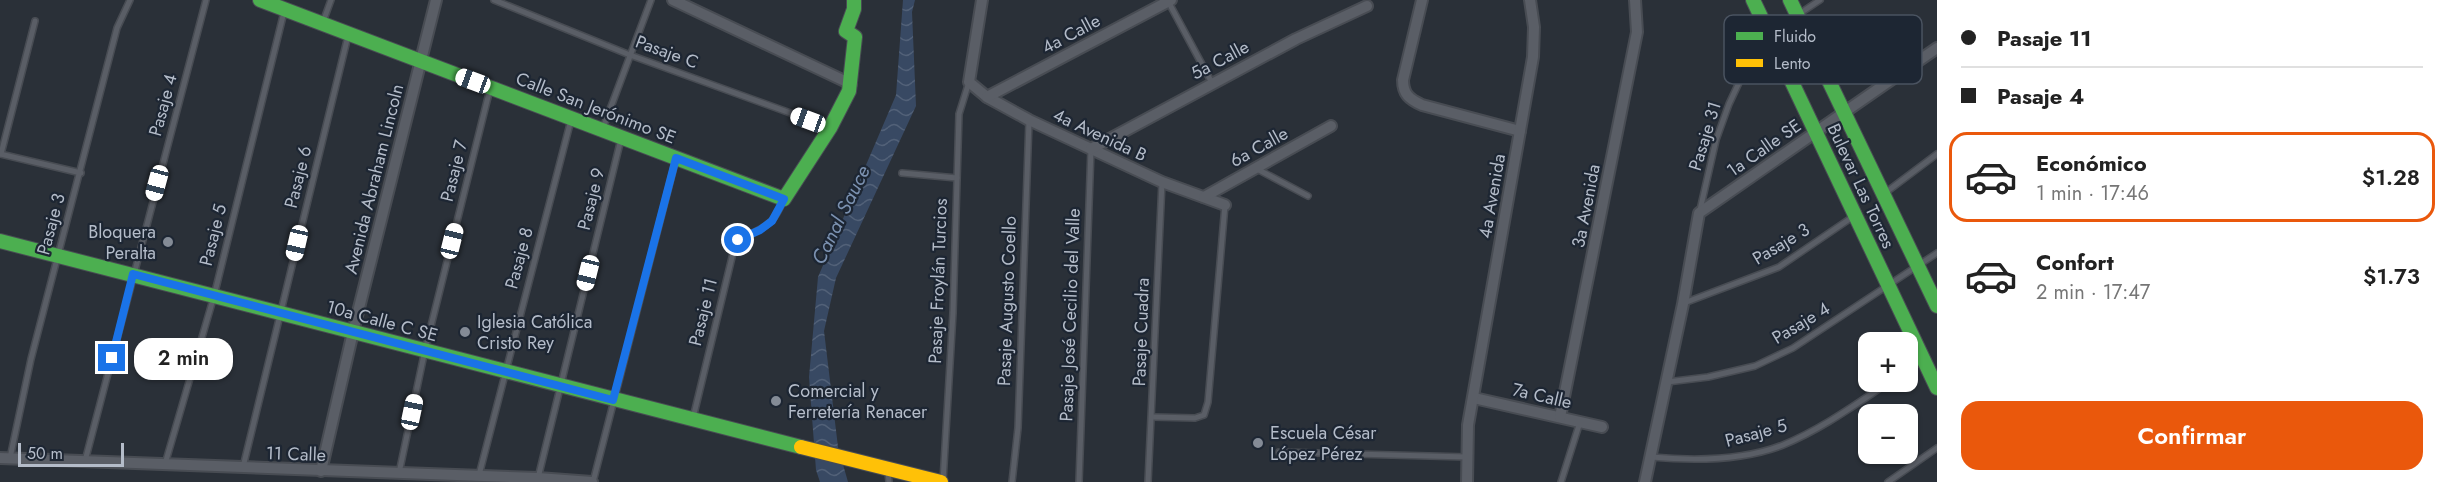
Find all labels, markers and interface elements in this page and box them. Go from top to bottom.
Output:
street label: 4a Calle [1037,8,1105,60]
legend [1724,15,1922,84]
text: Pasaje 11 [1997,22,2091,54]
text: Fluido [1774,25,1816,48]
street label: Pasaje C [632,29,702,75]
street label: 5a Calle [1186,34,1254,86]
text: Lento [1774,52,1811,75]
street label: Calle San Jerónimo SE [512,65,680,151]
car [453,66,493,96]
street label: Pasaje 4 [142,71,184,139]
text: Pasaje 4 [1997,80,2084,112]
street label: Avenida Abraham Lincoln [338,81,410,277]
street label: Pasaje 31 [1682,98,1728,174]
street label: 4a Avenida B [1049,102,1151,168]
car [788,105,828,135]
street label: 1a Calle SE [1721,113,1807,183]
street label: Bulevar Las Torres [1821,119,1901,253]
street label: 6a Calle [1225,120,1293,174]
street label: Pasaje 7 [434,137,474,204]
street label: Pasaje 6 [278,143,318,211]
text: Económico [2036,147,2147,179]
icon: car [1964,150,2018,204]
street label: 4a Avenida [1472,152,1512,240]
water label: Canal Sauce [804,160,878,270]
text: $1.28 [2362,161,2420,193]
street label: 3a Avenida [1565,162,1607,250]
car [144,163,170,203]
street label: Pasaje 9 [571,165,611,233]
text: 1 min · 17:46 [2036,179,2149,208]
street label: Pasaje 3 [30,190,72,258]
street label: Pasaje Froylán Turcios [922,198,954,364]
street label: Pasaje 5 [193,201,233,269]
street label: Pasaje José Cecilio del Valle [1053,208,1087,422]
street label: Pasaje Augusto Coello [991,215,1023,386]
street label: Pasaje 3 [1747,217,1815,271]
place label: Bloquera Peralta [88,219,156,266]
car [439,221,465,261]
car [284,223,310,263]
street label: Pasaje 8 [498,224,540,292]
route start [724,226,751,253]
marker: Bloquera Peralta [161,235,175,249]
text: Confort [2036,246,2114,278]
icon: car [1964,249,2018,303]
car [575,253,601,293]
text: $1.73 [2363,260,2420,292]
street label: Pasaje 11 [682,275,724,349]
street label: Pasaje Cuadra [1126,277,1156,387]
text: 2 min · 17:47 [2036,278,2150,307]
street label: 10a Calle C SE [323,294,441,348]
street label: Pasaje 4 [1767,295,1835,351]
place label: Iglesia Católica Cristo Rey [477,309,592,356]
marker: Iglesia Católica Cristo Rey [458,325,472,339]
map controls [1858,332,1918,464]
button: + [1858,332,1918,392]
callout: 2 min [133,337,232,379]
route end [98,344,125,371]
text: 2 min [158,344,209,373]
street label: 7a Calle [1510,377,1574,415]
place label: Comercial y Ferretería Renacer [788,378,928,425]
car [399,393,425,431]
marker: Comercial y Ferretería Renacer [769,394,783,408]
button: Confirmar [1961,401,2423,470]
button: − [1858,404,1918,464]
street label: Pasaje 5 [1722,412,1790,454]
place label: Escuela César López Pérez [1270,420,1377,467]
marker: Escuela César López Pérez [1251,436,1265,450]
scale bar [18,440,124,468]
street label: 11 Calle [265,440,327,468]
text: 50 m [27,442,63,465]

